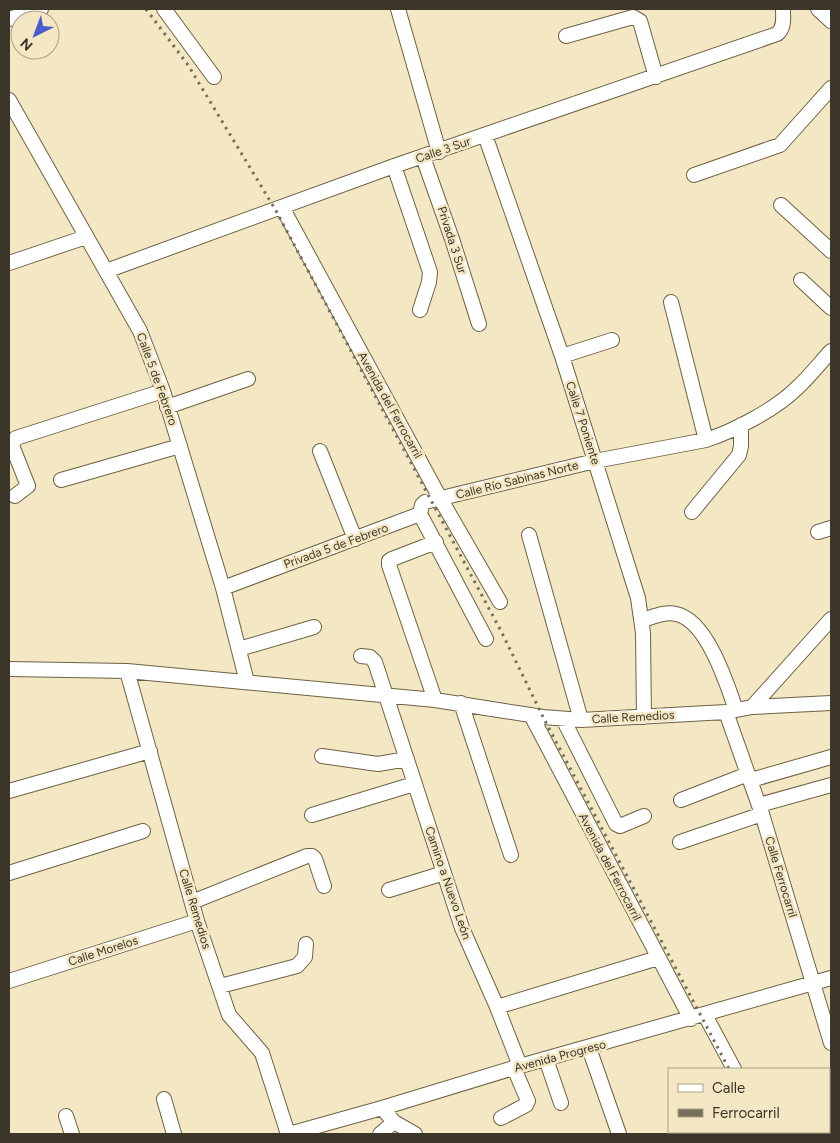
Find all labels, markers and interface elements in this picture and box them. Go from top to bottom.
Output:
north arrow [10,10,60,60]
text: N [17,34,36,54]
street label: Calle 3 Sur [414,134,472,166]
street label: Privada 3 Sur [435,205,469,275]
street label: Calle 5 de Febrero [134,331,180,427]
street label: Avenida del Ferrocarril [355,349,425,461]
street label: Calle 7 Poniente [563,380,603,467]
street label: Calle Río Sabinas Norte [454,458,580,502]
street label: Privada 5 de Febrero [282,521,390,571]
street label: Calle Remedios [591,708,675,726]
street label: Avenida del Ferrocarril [576,811,644,923]
street label: Camino a Nuevo León [422,825,474,942]
street label: Calle Ferrocarril [762,835,800,919]
street label: Calle Remedios [176,867,214,951]
street label: Calle Morelos [66,933,140,969]
street label: Avenida Progreso [513,1037,607,1075]
legend [668,1068,830,1133]
text: Calle [712,1079,745,1097]
text: Ferrocarril [712,1104,780,1122]

